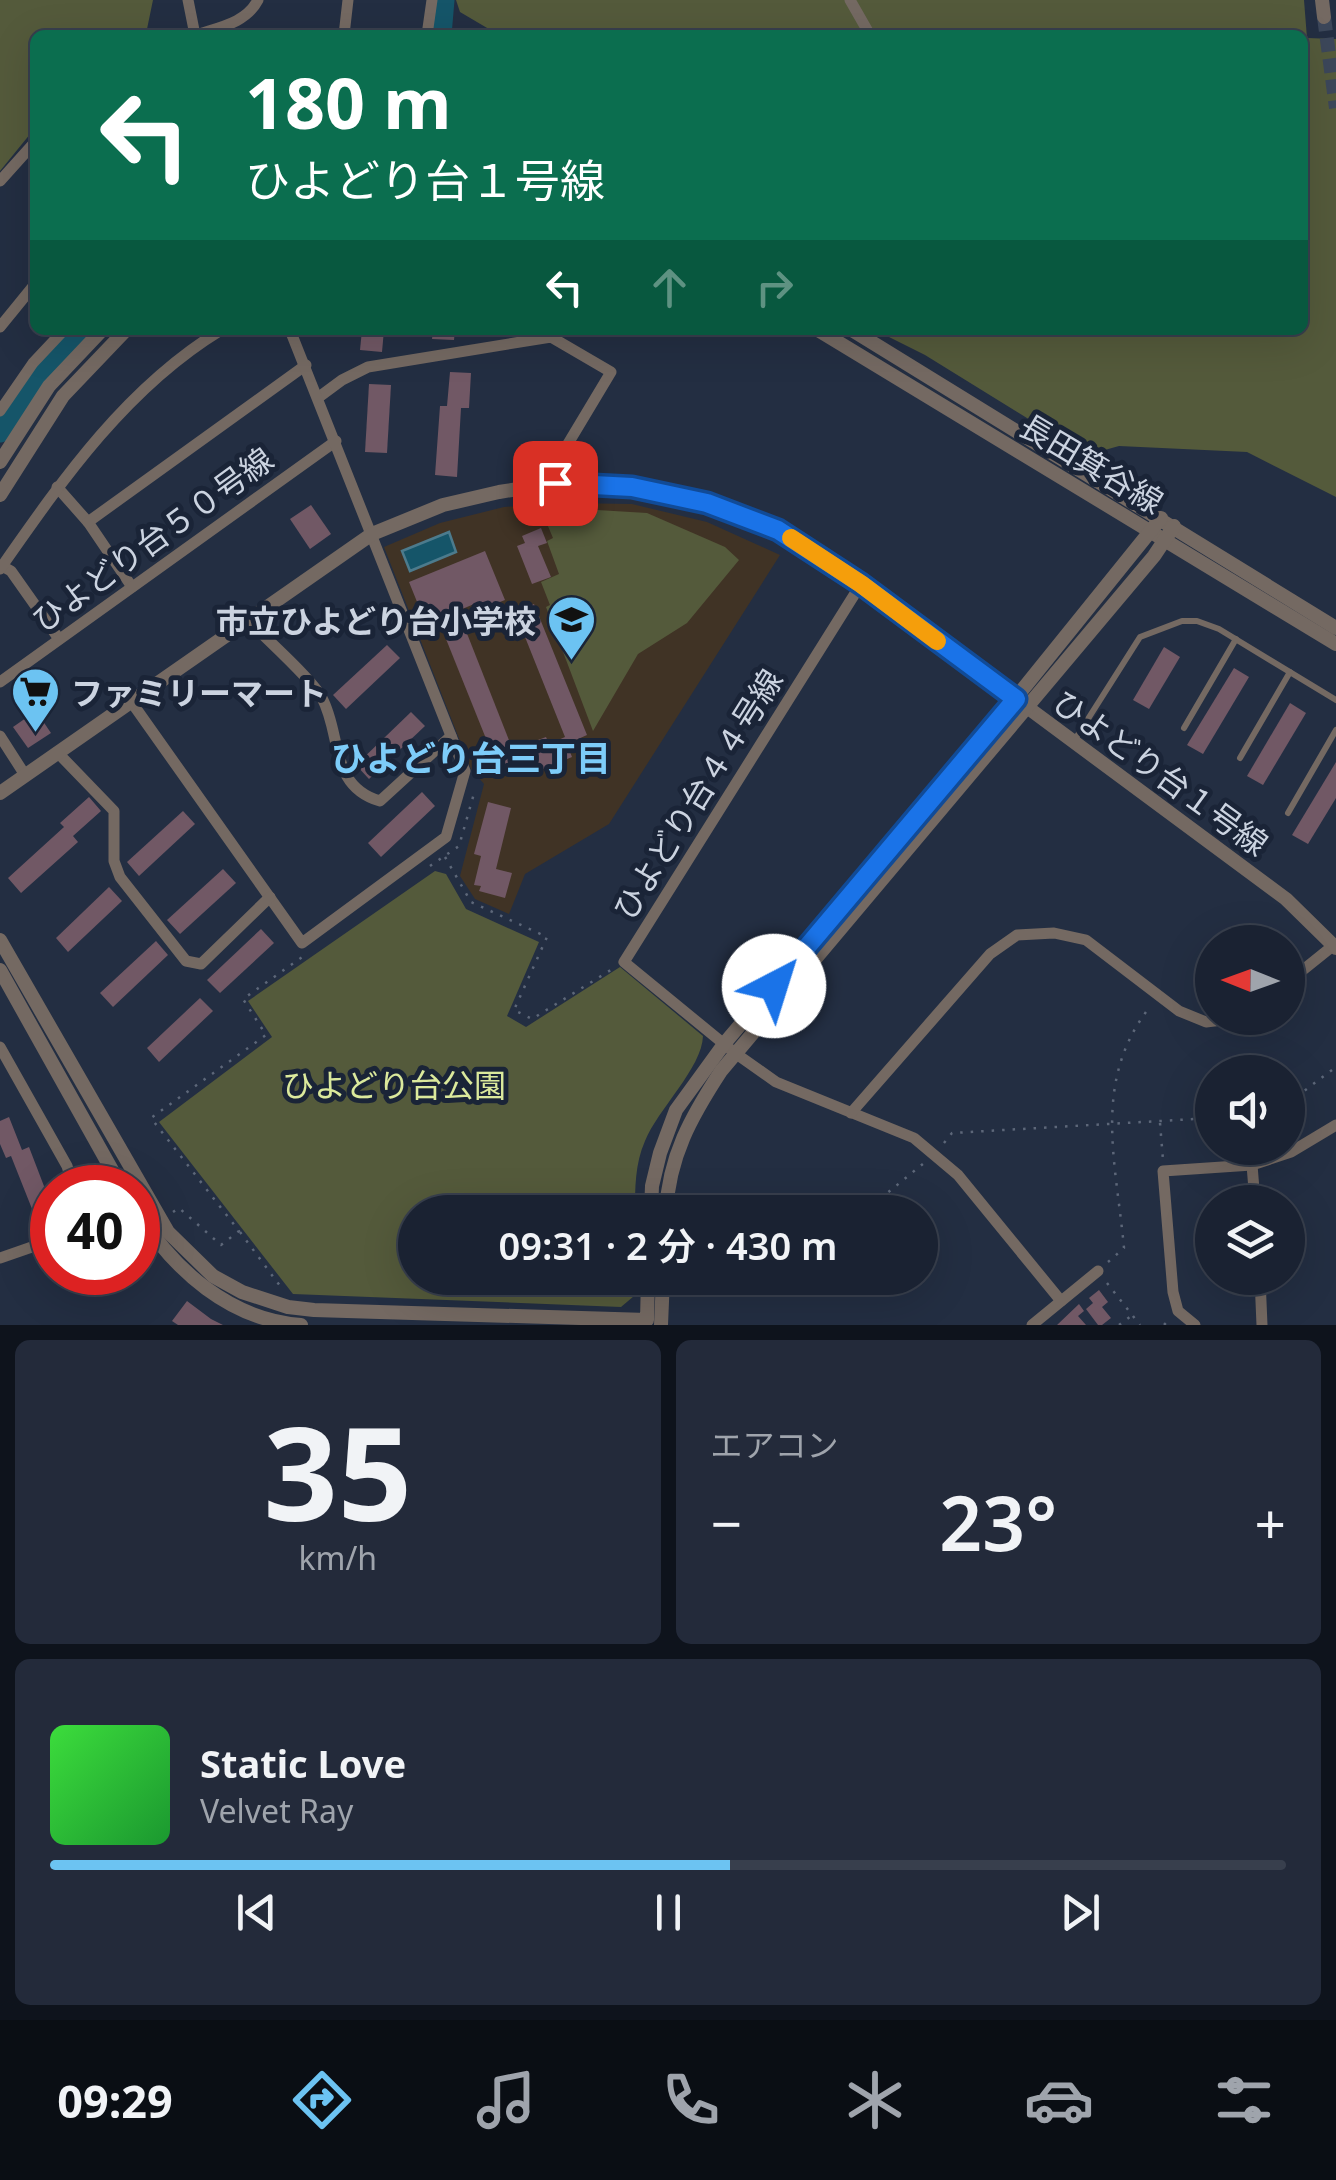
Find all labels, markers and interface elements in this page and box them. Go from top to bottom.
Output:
text: 180 m [245,54,452,150]
icon: left [80,70,210,200]
text: ひよどり台１号線 [245,149,605,210]
icon: left [537,260,592,315]
icon: ahead [642,260,697,315]
icon: right [747,260,802,315]
street label: 長田箕谷線 [1012,403,1172,523]
street label: ひよどり台５０号線 [23,437,281,641]
pin [513,441,598,526]
icon: arrive [528,456,583,511]
school or university icon: 市立ひよどり台小学校 [545,594,597,662]
place label: 市立ひよどり台小学校 [216,599,536,642]
street label: ひよどり台４４号線 [602,660,792,928]
supermarket icon: ファミリーマート [10,666,62,734]
place label: ファミリーマート [71,671,327,714]
street label: ひよどり台１号線 [1045,679,1277,865]
district label: ひよどり台三丁目 [331,734,611,781]
north arrow [1195,925,1305,1035]
map controls [1195,925,1305,1295]
position arrow [722,934,826,1038]
button: sound [1195,1055,1305,1165]
park label: ひよどり台公園 [282,1063,506,1106]
speed limit sign: 40 [30,1165,160,1295]
button: layers [1195,1185,1305,1295]
text: 09:31 · 2 分 · 430 m [498,1219,838,1271]
text: 35 [263,1382,412,1559]
text: エアコン [711,1423,839,1466]
text: 23° [939,1471,1057,1573]
text: − [711,1485,742,1560]
text: + [1255,1485,1286,1560]
text: km/h [298,1536,377,1579]
text: Static Love [200,1737,406,1789]
text: Velvet Ray [200,1789,353,1832]
icon: previous [229,1885,284,1940]
icon: pause [641,1885,696,1940]
icon: next [1053,1885,1108,1940]
icon: directions [287,2065,357,2135]
icon: music [471,2065,541,2135]
icon: phone [656,2065,726,2135]
icon: climate [840,2065,910,2135]
icon: car [1024,2065,1094,2135]
icon: filters [1209,2065,1279,2135]
text: 09:29 [57,2070,173,2131]

